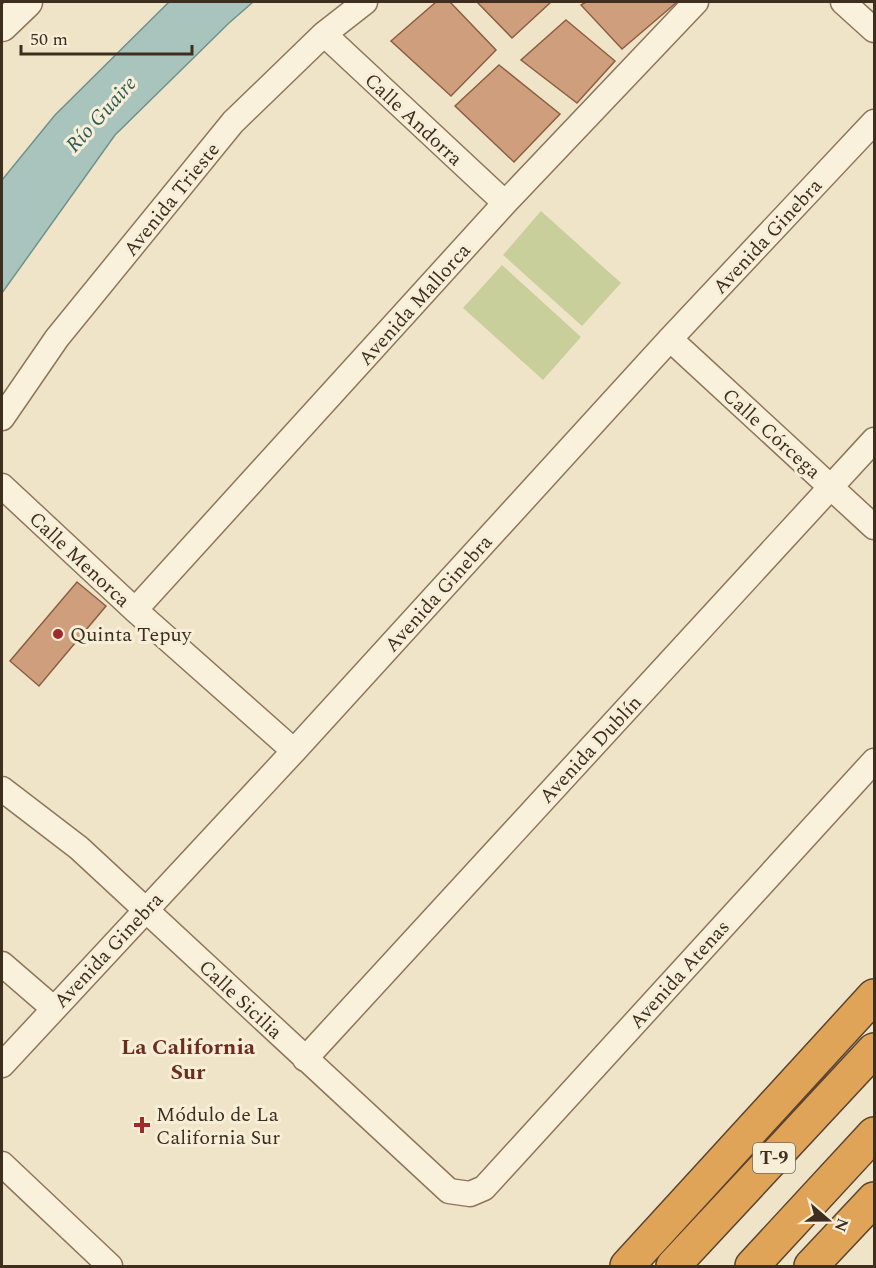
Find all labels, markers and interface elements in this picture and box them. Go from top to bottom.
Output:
scale bar [21,18,192,56]
text: 50 m [30,26,68,53]
street label: Calle Andorra [357,66,469,174]
water label: Río Guaire [58,69,145,160]
street label: Avenida Trieste [116,136,227,263]
street label: Avenida Ginebra [706,172,830,302]
street label: Avenida Mallorca [351,237,478,373]
street label: Calle Córcega [715,381,827,486]
street label: Calle Menorca [22,505,137,615]
street label: Avenida Ginebra [378,528,500,659]
place label: Quinta Tepuy [70,620,193,650]
marker: Quinta Tepuy [51,627,65,641]
street label: Avenida Dublín [532,689,649,811]
street label: Avenida Ginebra [47,886,171,1016]
street label: Avenida Atenas [622,913,737,1036]
street label: Calle Sicilia [192,953,289,1047]
district label: La California Sur [121,1031,256,1089]
place label: Módulo de La California Sur [156,1100,280,1153]
marker: Módulo de La California Sur [133,1116,151,1134]
road number: T-9 [753,1143,795,1173]
north arrow [798,1190,858,1250]
text: N [828,1215,855,1235]

